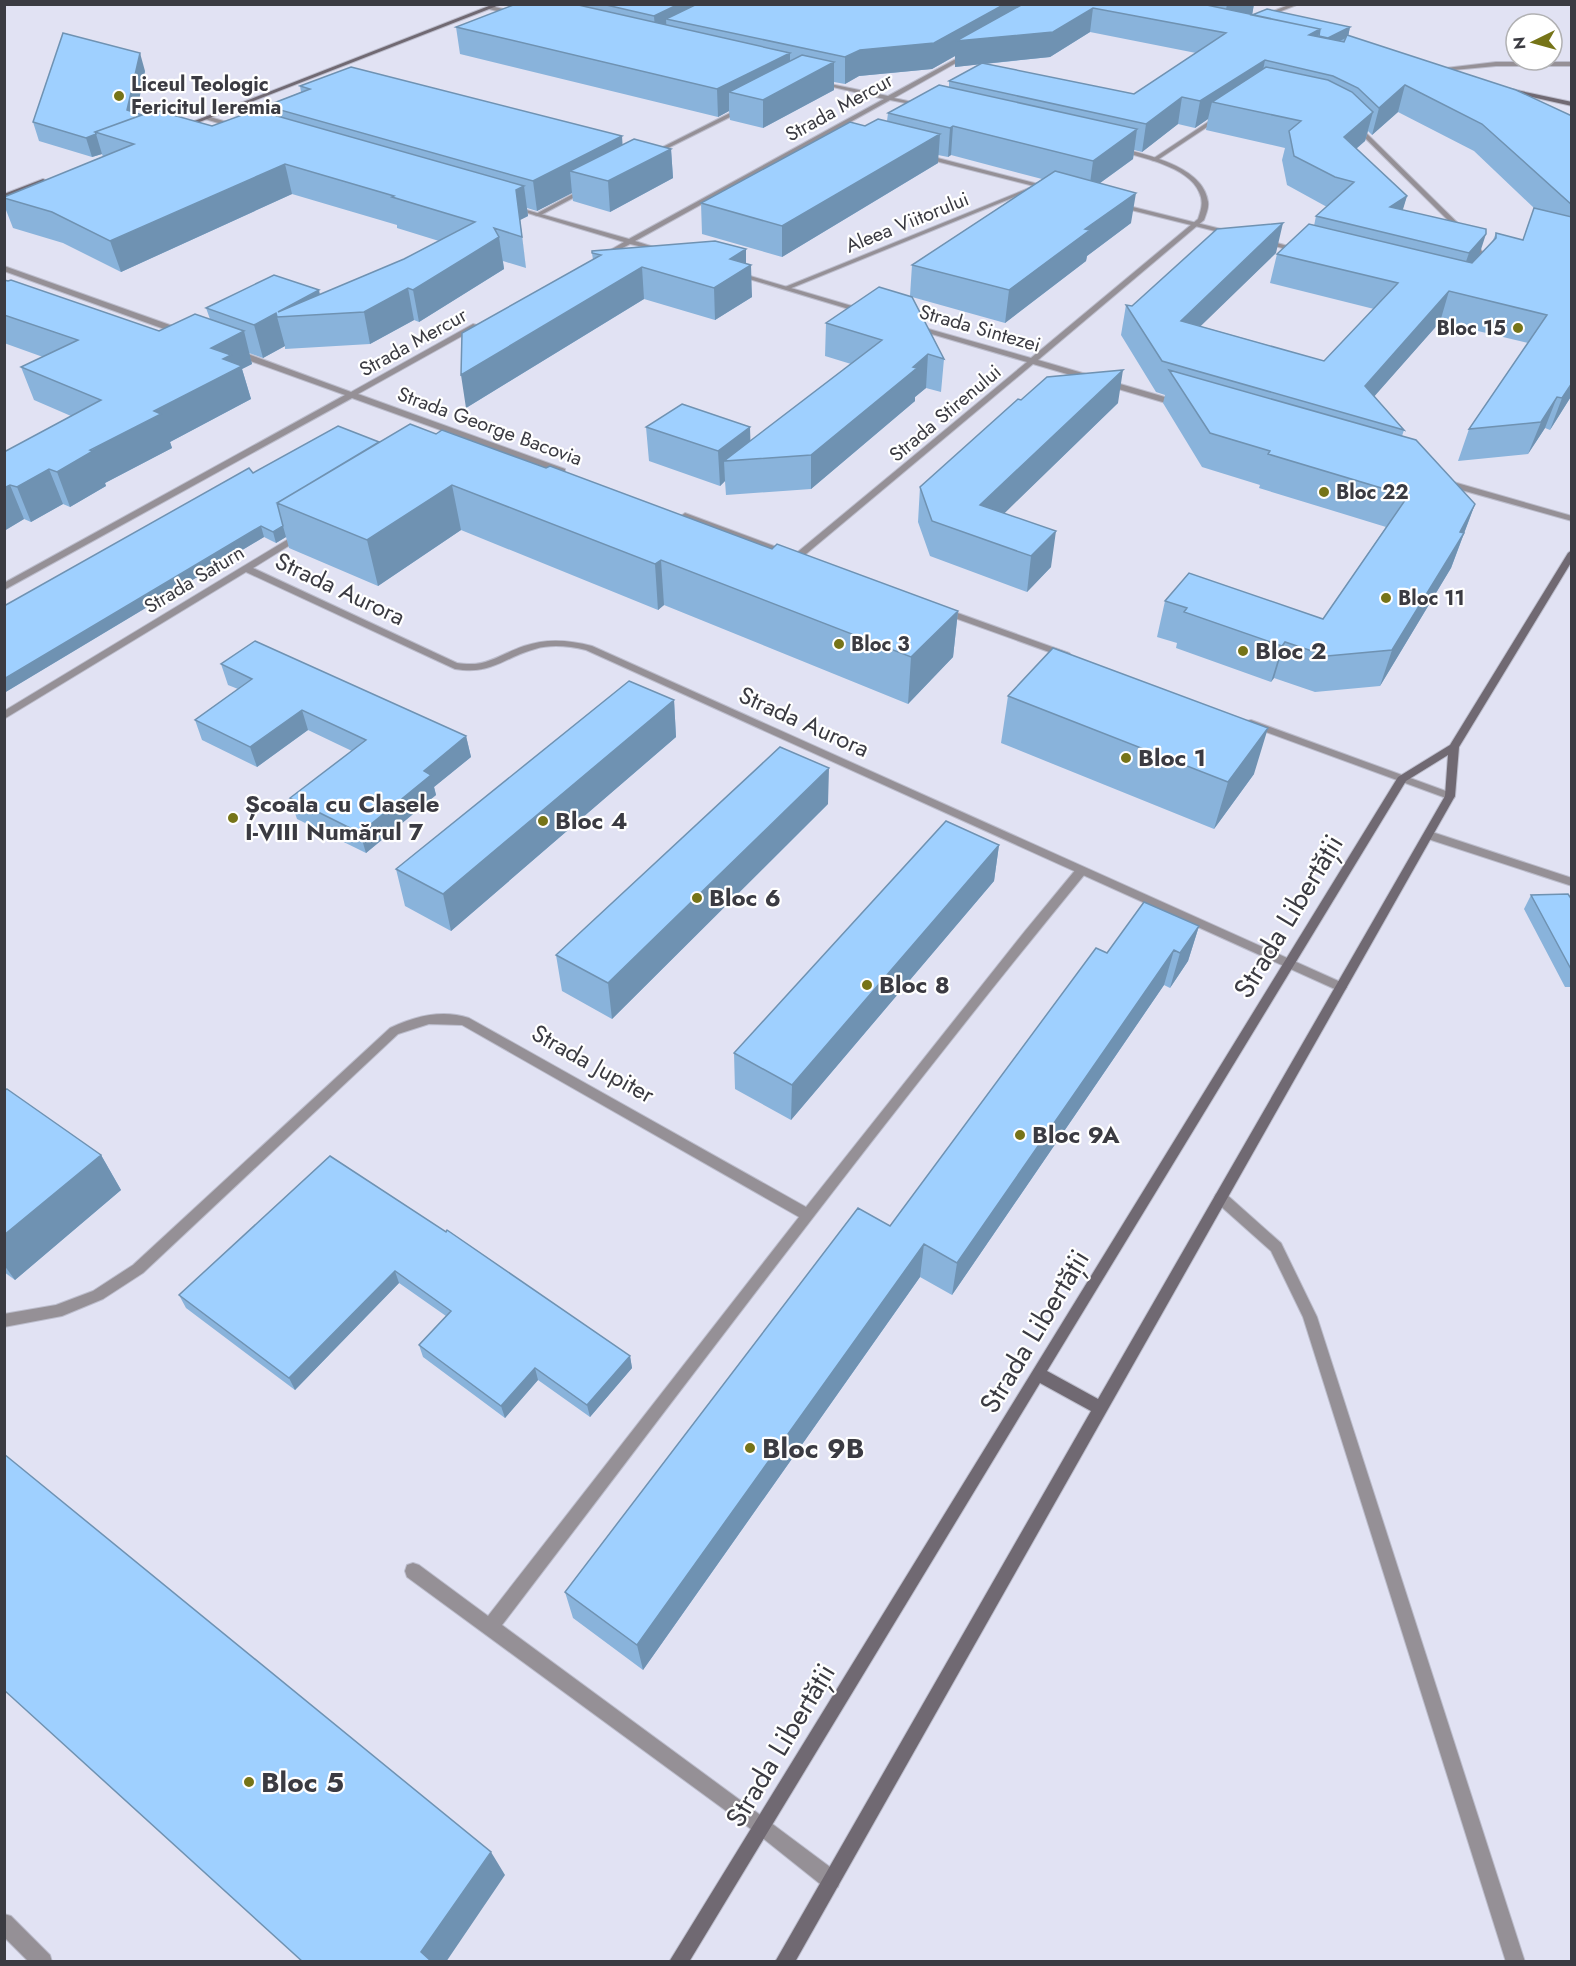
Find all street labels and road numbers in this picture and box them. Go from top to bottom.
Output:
street label: Strada Mercur [780,66,899,149]
street label: Aleea Viitorului [841,184,973,260]
street label: Strada Sintezei [916,297,1044,360]
street label: Strada Mercur [354,301,473,384]
street label: Strada Stirenului [883,358,1008,469]
street label: Strada George Bacovia [393,380,586,473]
street label: Strada Saturn [139,538,250,621]
street label: Strada Aurora [269,543,411,634]
street label: Strada Aurora [733,677,875,766]
street label: Strada Libertății [1223,827,1353,1006]
street label: Strada Jupiter [525,1015,662,1112]
street label: Strada Libertății [969,1242,1099,1421]
street label: Strada Libertății [715,1656,845,1835]

